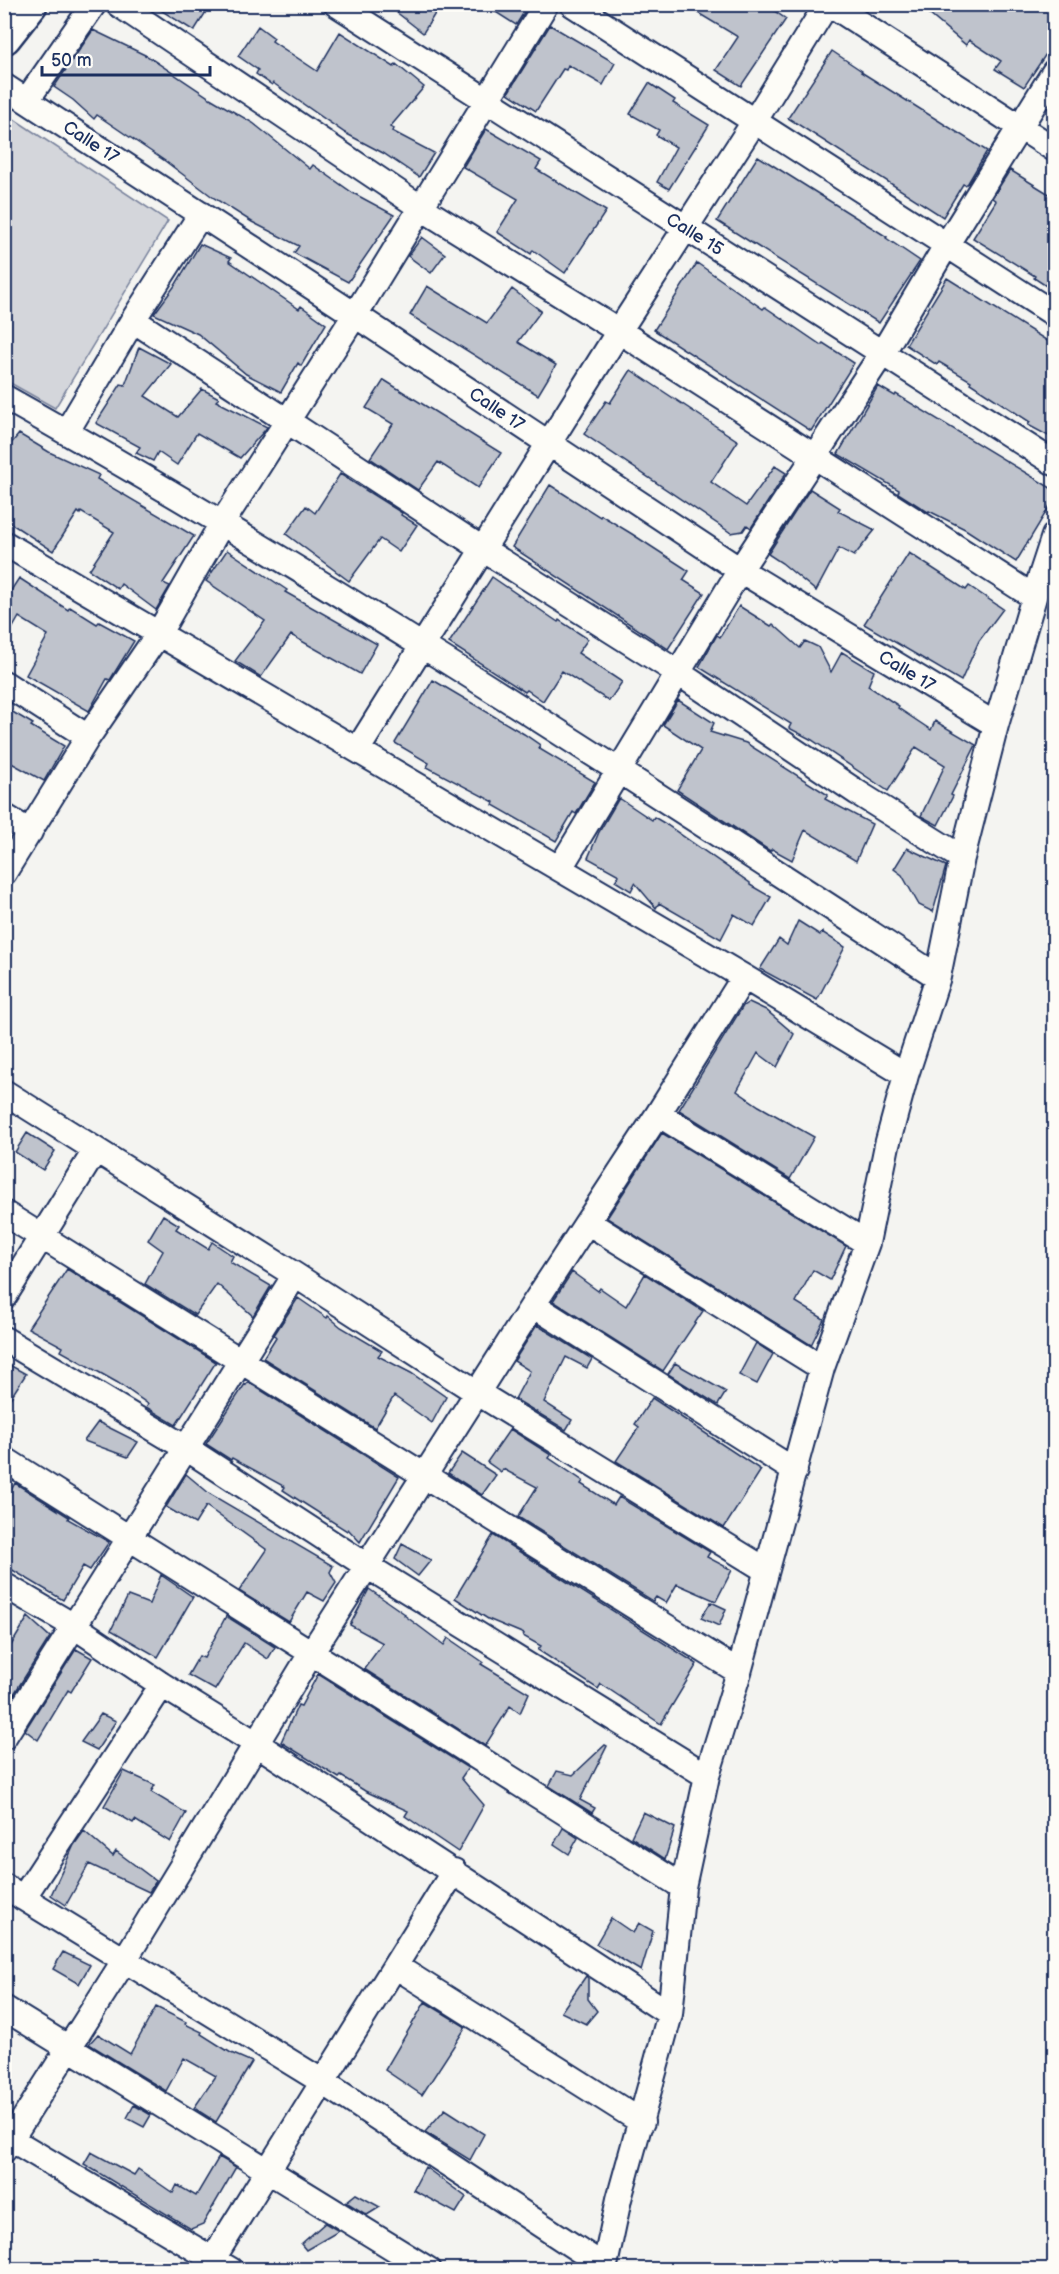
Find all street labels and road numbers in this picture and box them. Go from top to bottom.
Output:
street label: Calle 17 [59,117,123,168]
street label: Calle 15 [662,209,727,260]
street label: Calle 17 [465,383,529,436]
street label: Calle 17 [875,646,939,697]

